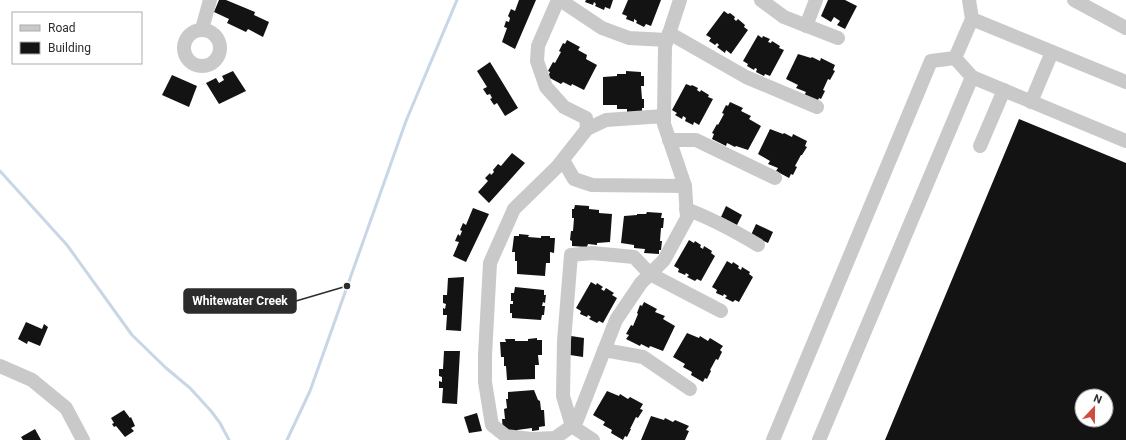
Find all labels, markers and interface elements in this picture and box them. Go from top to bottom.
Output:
legend [12,12,142,64]
text: Road [48,21,76,35]
text: Building [48,41,91,55]
callout: Whitewater Creek [184,289,296,313]
text: Whitewater Creek [192,294,288,308]
north arrow [1074,388,1114,428]
text: N [1092,392,1104,407]

